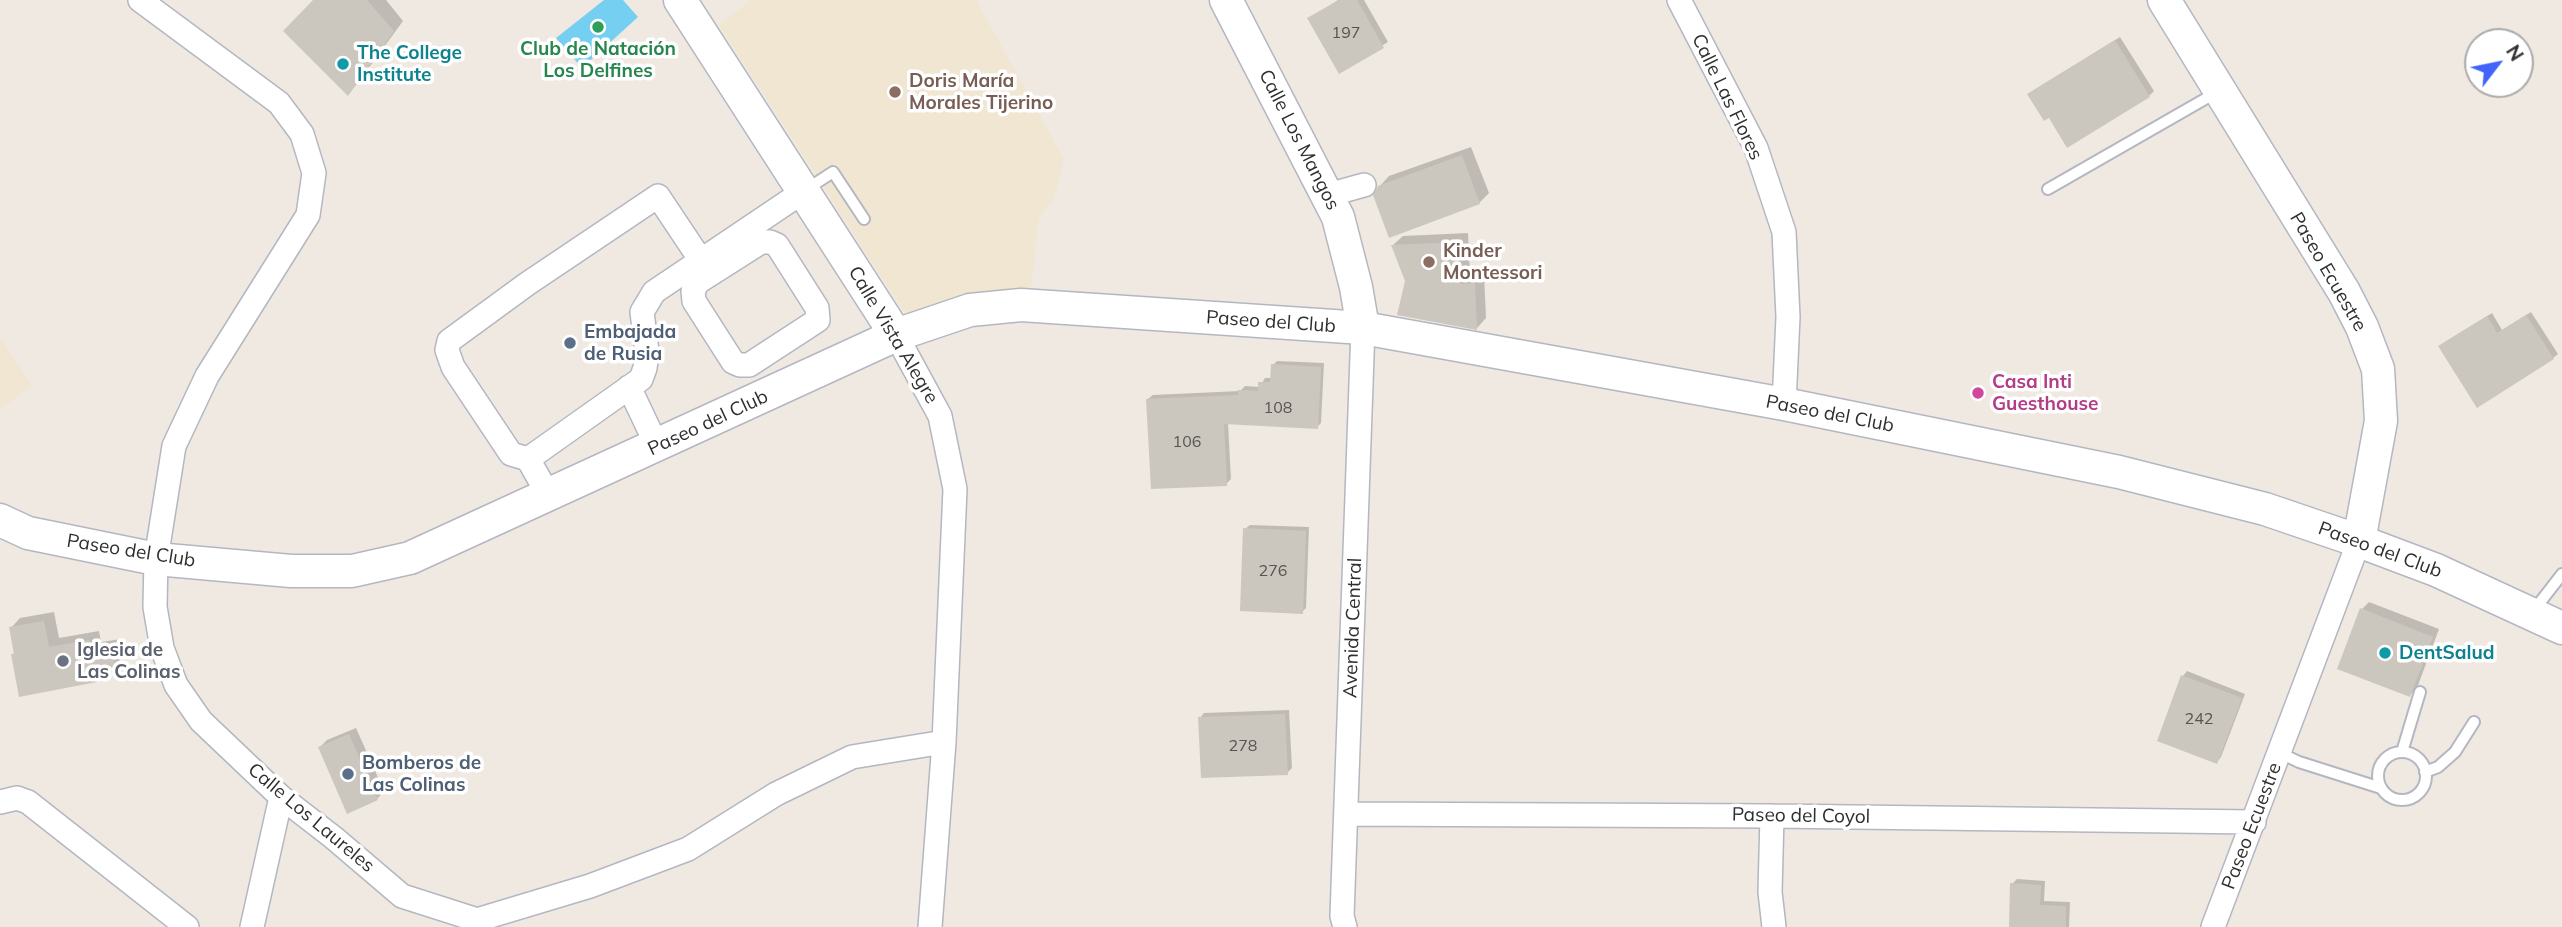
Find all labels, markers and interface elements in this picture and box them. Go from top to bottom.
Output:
marker: Club de Natación Los Delfines [590,19,606,35]
house number: 197 [1332,23,1360,43]
north arrow [2464,28,2534,98]
street label: Calle Las Flores [1687,30,1767,164]
place label: Club de Natación Los Delfines [520,38,676,82]
text: N [2501,40,2529,65]
place label: The College Institute [357,42,462,86]
marker: The College Institute [335,56,351,72]
street label: Calle Los Mangos [1254,66,1344,214]
place label: Doris María Morales Tijerino [909,70,1053,114]
marker: Doris María Morales Tijerino [887,84,903,100]
street label: Paseo Ecuestre [2285,208,2371,336]
place label: Kinder Montessori [1443,240,1542,284]
marker: Kinder Montessori [1421,254,1437,270]
street label: Calle Vista Alegre [843,262,943,408]
street label: Paseo del Club [1205,306,1337,338]
place label: Embajada de Rusia [584,321,676,365]
marker: Embajada de Rusia [562,335,578,351]
place label: Casa Inti Guesthouse [1992,371,2098,415]
street label: Paseo del Club [644,385,772,461]
marker: Casa Inti Guesthouse [1970,385,1986,401]
street label: Paseo del Club [1764,390,1896,438]
house number: 108 [1264,398,1292,418]
house number: 106 [1173,432,1201,452]
street label: Paseo del Club [2315,517,2445,583]
street label: Paseo del Club [65,530,197,572]
street label: Avenida Central [1339,557,1367,699]
house number: 276 [1259,561,1287,581]
place label: Iglesia de Las Colinas [77,639,180,683]
place label: DentSalud [2399,642,2495,664]
marker: DentSalud [2377,645,2393,661]
marker: Iglesia de Las Colinas [55,653,71,669]
house number: 242 [2185,709,2213,729]
house number: 278 [1229,736,1257,756]
place label: Bomberos de Las Colinas [362,752,481,796]
street label: Calle Los Laureles [243,758,379,878]
street label: Paseo Ecuestre [2217,759,2287,893]
marker: Bomberos de Las Colinas [340,766,356,782]
street label: Paseo del Coyol [1732,803,1870,829]

